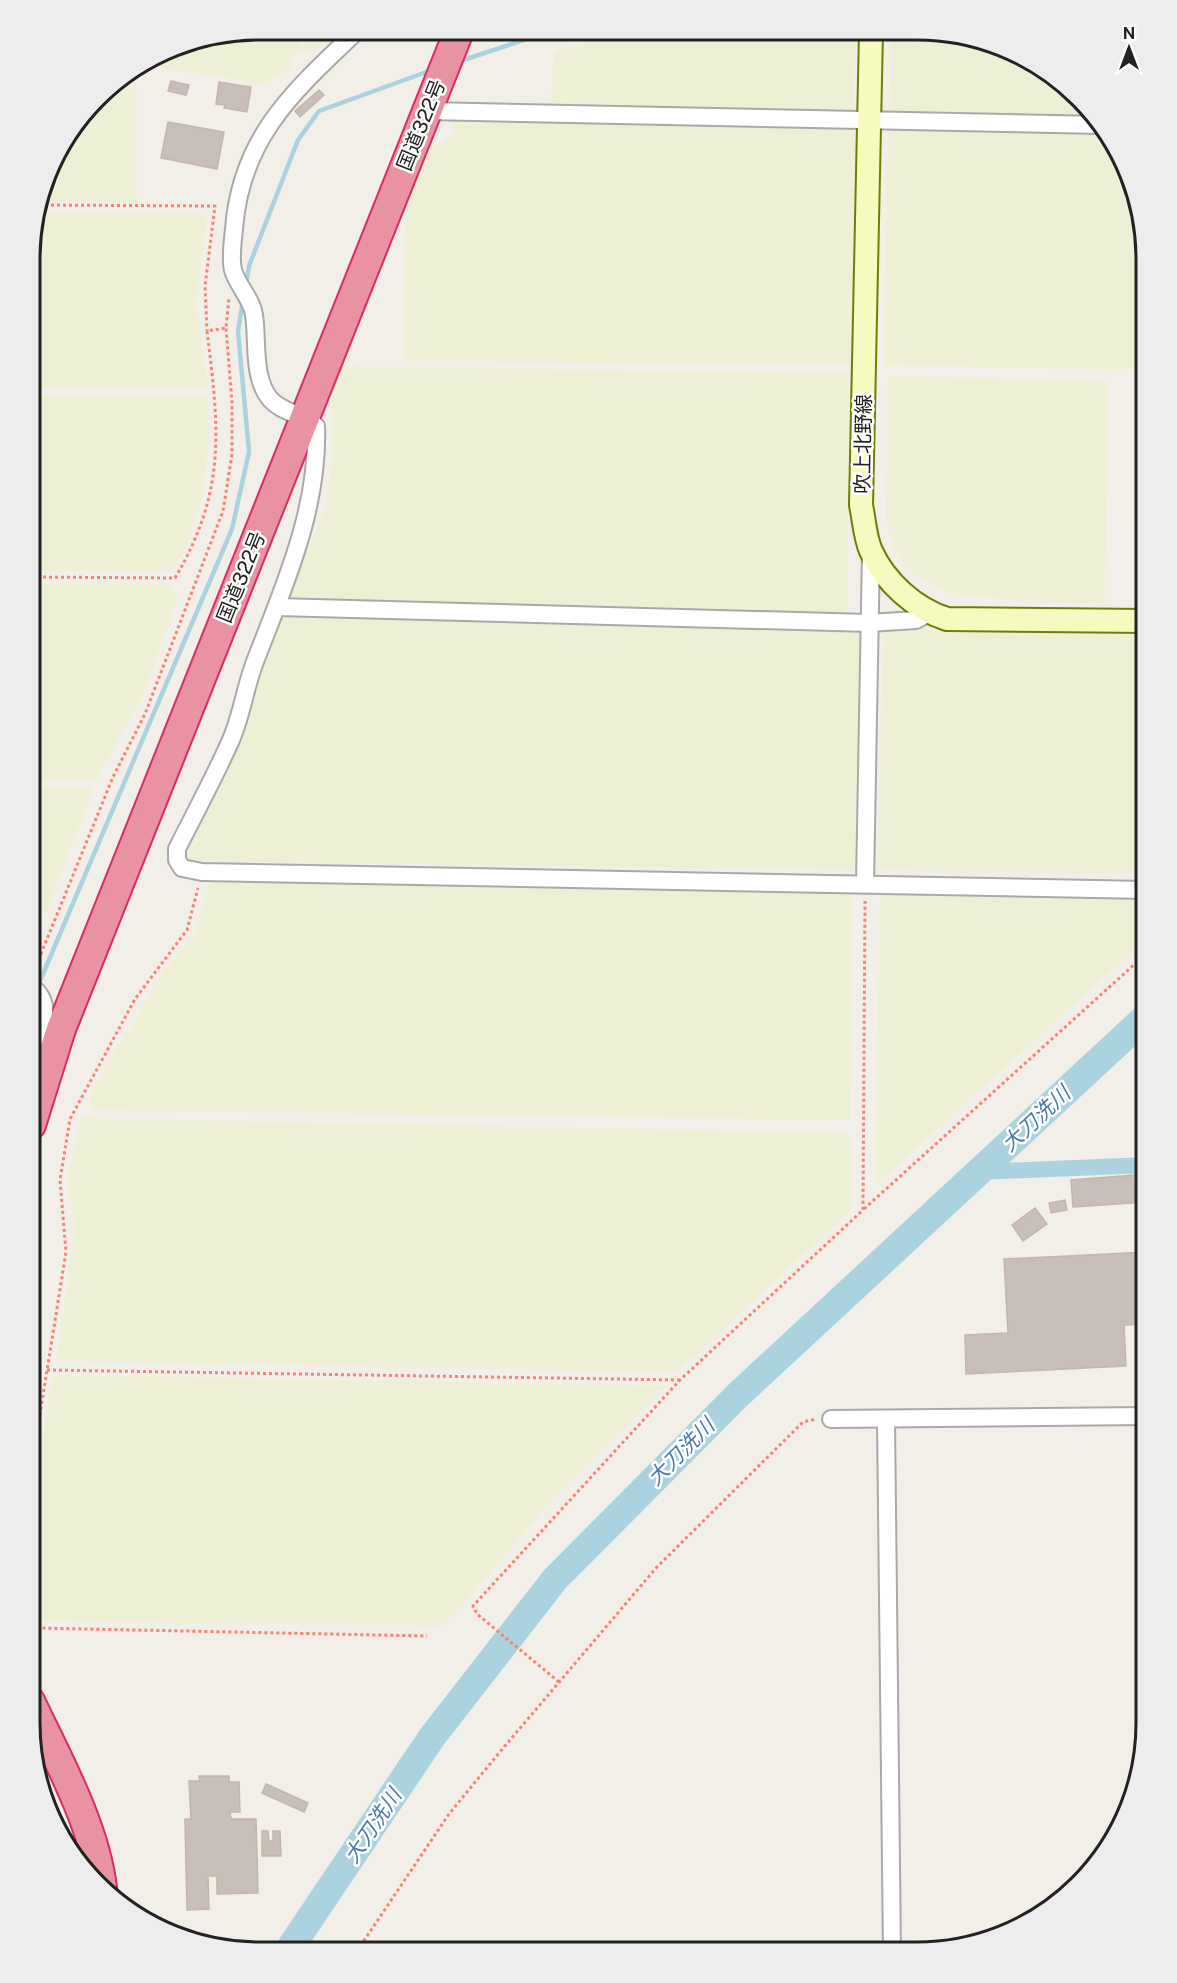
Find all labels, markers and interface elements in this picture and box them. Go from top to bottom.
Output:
north arrow [1099,18,1159,78]
text: N [1123,24,1135,43]
street label: 国道322号 [392,76,450,174]
street label: 吹上北野線 [850,394,876,494]
street label: 国道322号 [212,528,270,626]
water label: 大刀洗川 [996,1079,1076,1156]
water label: 大刀洗川 [642,1412,721,1490]
water label: 大刀洗川 [339,1782,408,1868]

